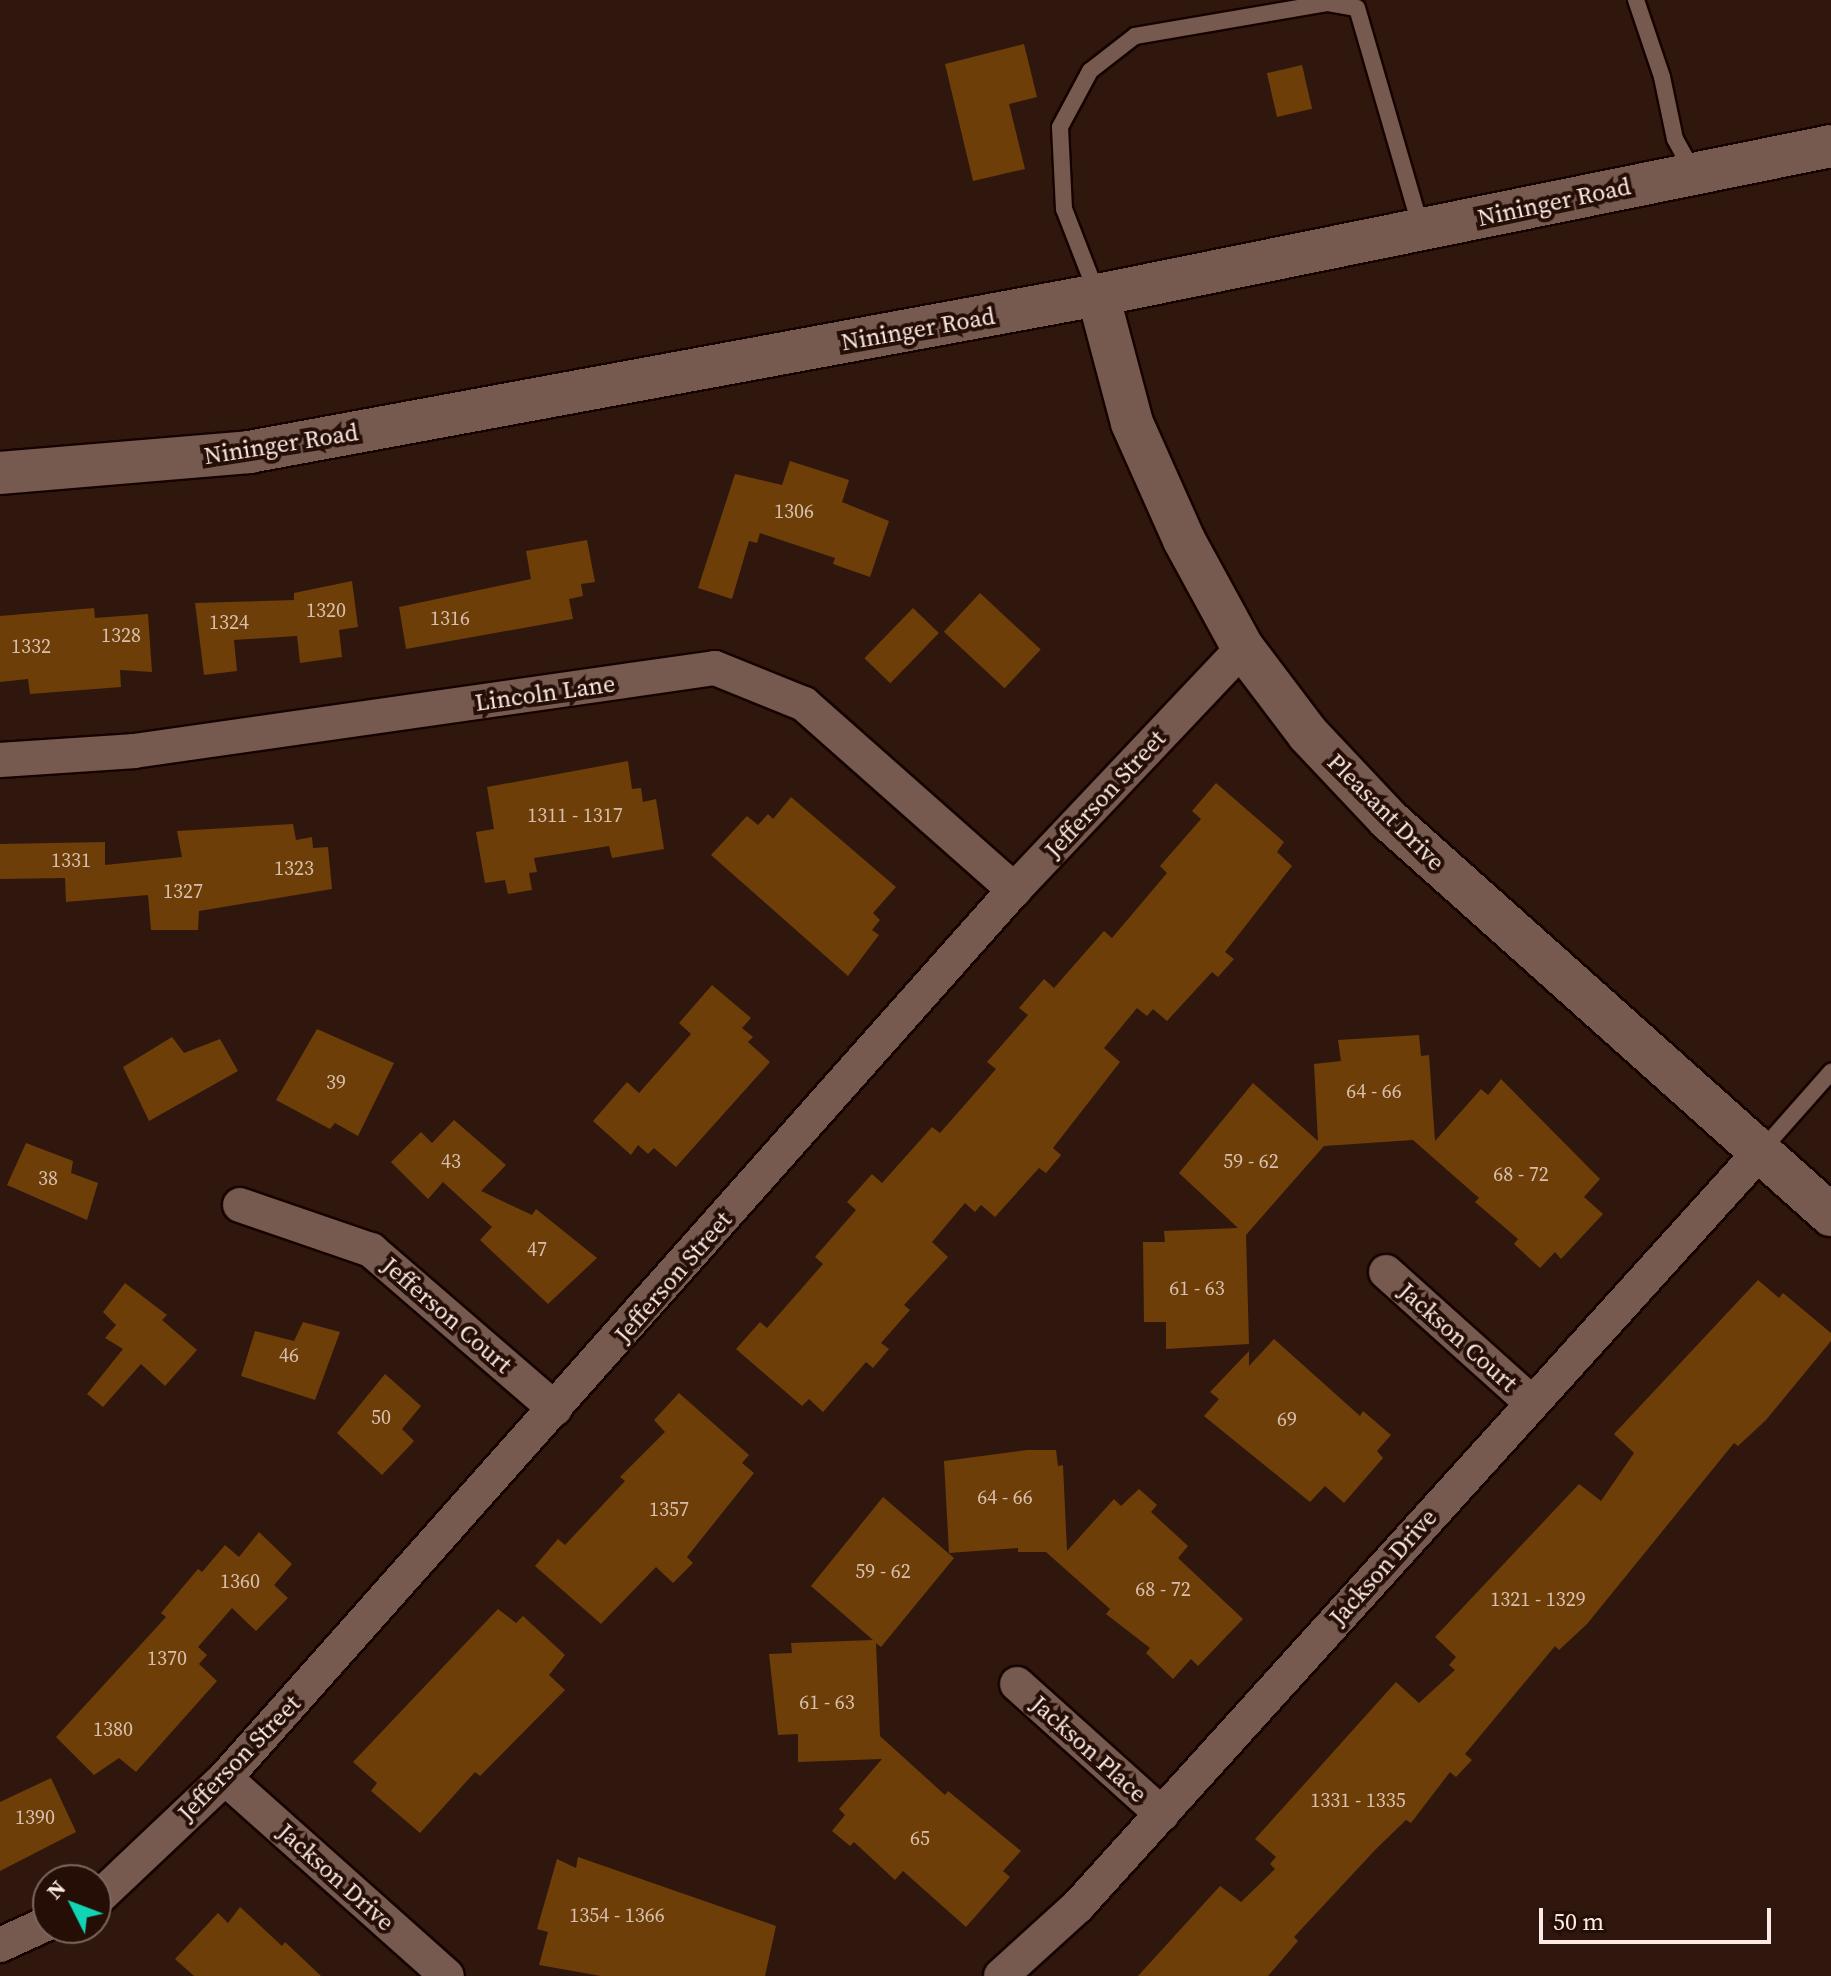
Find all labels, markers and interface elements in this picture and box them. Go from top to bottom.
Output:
street label: Nininger Road [1475,172,1633,232]
street label: Nininger Road [839,301,997,357]
street label: Nininger Road [202,418,360,470]
house number: 1306 [774,499,814,523]
house number: 1320 [306,598,346,622]
house number: 1316 [430,606,470,630]
house number: 1324 [209,610,249,634]
house number: 1328 [101,623,141,647]
house number: 1332 [11,634,51,658]
street label: Lincoln Lane [473,669,617,717]
street label: Jefferson Street [1039,724,1171,864]
street label: Pleasant Drive [1321,747,1451,877]
house number: 1311 - 1317 [527,803,623,827]
house number: 1331 [51,848,91,872]
house number: 1323 [274,856,314,880]
house number: 1327 [163,879,203,903]
house number: 39 [326,1070,346,1094]
house number: 64 - 66 [1346,1079,1402,1103]
house number: 43 [441,1149,461,1173]
house number: 59 - 62 [1223,1149,1279,1173]
house number: 68 - 72 [1493,1162,1549,1186]
house number: 38 [38,1166,58,1190]
street label: Jefferson Street [608,1206,738,1348]
house number: 47 [527,1237,547,1261]
street label: Jefferson Court [376,1251,518,1379]
house number: 61 - 63 [1169,1276,1225,1300]
street label: Jackson Court [1393,1276,1523,1398]
house number: 46 [279,1343,299,1367]
house number: 50 [371,1405,391,1429]
house number: 69 [1277,1407,1297,1431]
house number: 64 - 66 [977,1485,1033,1509]
house number: 1357 [649,1497,689,1521]
street label: Jackson Drive [1323,1503,1443,1631]
house number: 59 - 62 [855,1559,911,1583]
house number: 1360 [220,1569,260,1593]
house number: 68 - 72 [1135,1577,1191,1601]
house number: 1321 - 1329 [1490,1587,1586,1611]
house number: 1370 [147,1646,187,1670]
street label: Jefferson Street [172,1689,306,1827]
house number: 61 - 63 [799,1690,855,1714]
street label: Jackson Place [1025,1690,1153,1808]
house number: 1380 [93,1717,133,1741]
house number: 1331 - 1335 [1310,1788,1406,1812]
house number: 1390 [15,1805,55,1829]
street label: Jackson Drive [272,1817,400,1937]
house number: 65 [910,1826,930,1850]
north arrow [32,1864,112,1944]
text: N [39,1873,72,1905]
scale bar [1543,1892,1775,1942]
house number: 1354 - 1366 [569,1903,665,1927]
text: 50 m [1553,1905,1604,1938]

